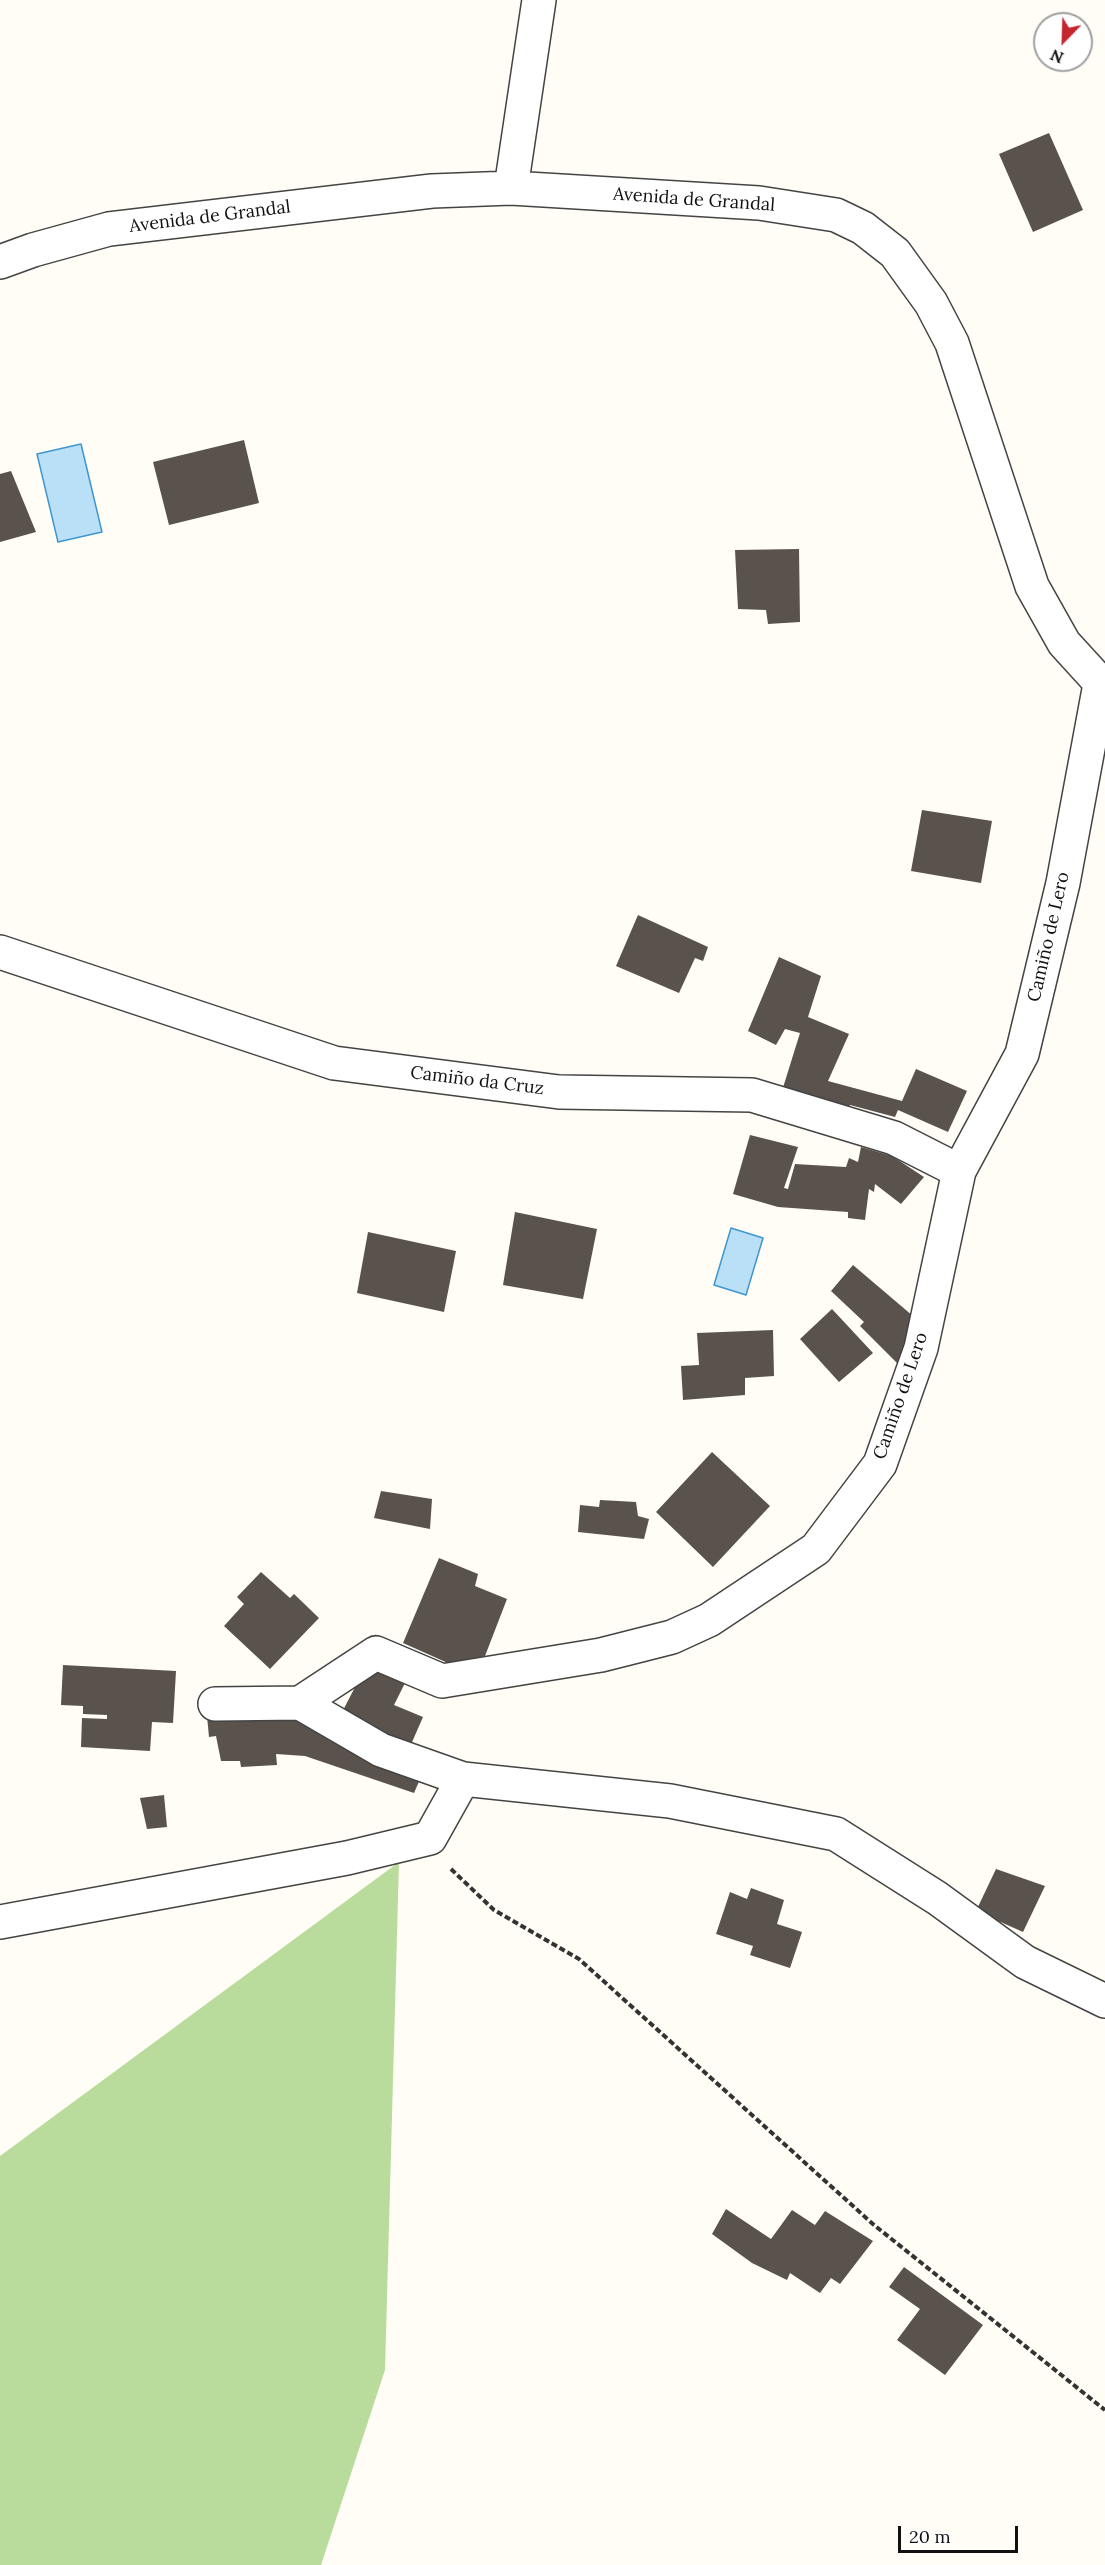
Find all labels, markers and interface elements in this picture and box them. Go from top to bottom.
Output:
north arrow [1033,12,1093,72]
text: N [1047,45,1066,68]
street label: Avenida de Grandal [612,184,776,216]
street label: Avenida de Grandal [128,196,292,238]
street label: Camiño de Lero [1024,870,1074,1004]
street label: Camiño da Cruz [409,1062,545,1100]
street label: Camiño de Lero [869,1330,933,1462]
scale bar [901,2514,1021,2552]
text: 20 m [909,2525,951,2548]

